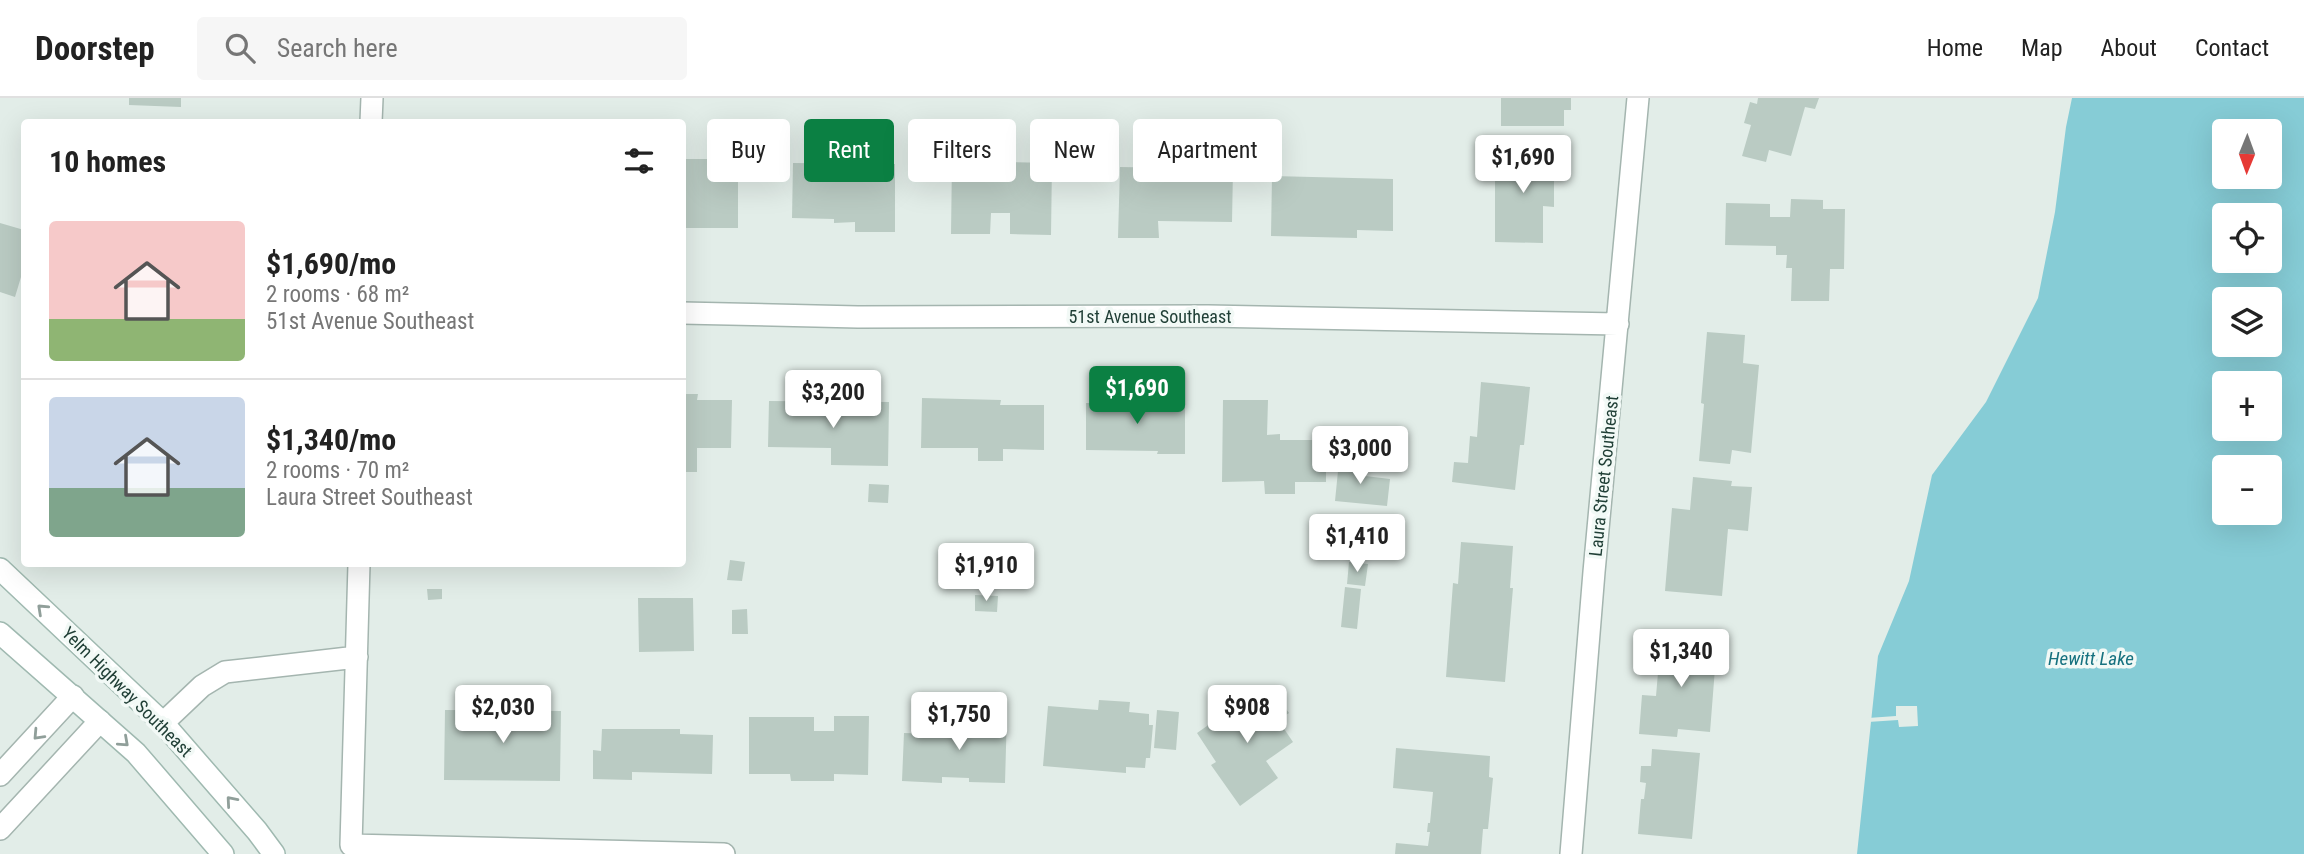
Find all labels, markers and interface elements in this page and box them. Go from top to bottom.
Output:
search box [197,17,687,80]
text: Doorstep [35,29,155,68]
icon: search [221,29,259,67]
text: Search here [277,33,398,63]
text: Home [1927,34,1983,62]
text: Map [2021,34,2063,62]
text: About [2101,34,2157,62]
text: Contact [2195,34,2269,62]
chip: Buy [707,119,790,182]
chip: Rent [804,119,894,182]
chip: Filters [908,119,1016,182]
chip: New [1030,119,1119,182]
chip: Apartment [1133,119,1282,182]
north arrow [2212,119,2282,189]
map controls [2212,119,2282,525]
pin: $1,690 [1466,136,1580,195]
icon: filters [620,142,658,180]
text: 10 homes [49,144,166,179]
text: $1,690 [1491,144,1555,171]
button: locate [2212,203,2282,273]
text: $1,690/mo [266,246,396,281]
icon: home [105,249,189,333]
text: 2 rooms · 68 m² [266,281,409,308]
button: layers [2212,287,2282,357]
street label: 51st Avenue Southeast [1068,306,1232,327]
text: 51st Avenue Southeast [266,308,474,335]
pin: $1,690 [1080,366,1194,426]
pin: $3,200 [776,370,890,430]
button: + [2212,371,2282,441]
text: $1,690 [1105,375,1169,402]
text: $3,200 [801,379,865,406]
street label: Laura Street Southeast [1585,394,1622,557]
text: $1,340/mo [266,422,396,457]
icon: home [105,425,189,509]
pin: $3,000 [1303,426,1417,486]
text: $3,000 [1328,435,1392,462]
button: − [2212,455,2282,525]
text: 2 rooms · 70 m² [266,457,409,484]
text: Laura Street Southeast [266,484,473,511]
pin: $1,410 [1300,514,1414,574]
text: $1,410 [1325,523,1389,550]
pin: $1,910 [929,544,1043,603]
text: $1,910 [954,552,1018,579]
one-way arrow [37,604,50,617]
street label: Yelm Highway Southeast [58,622,197,761]
pin: $1,340 [1624,630,1738,689]
text: $1,340 [1649,638,1713,665]
water label: Hewitt Lake [2048,647,2134,670]
pin: $2,030 [446,686,560,745]
pin: $908 [1206,686,1288,745]
pin: $1,750 [902,692,1016,752]
text: $2,030 [471,694,535,721]
text: $908 [1224,694,1270,721]
text: $1,750 [927,701,991,728]
one-way arrow [34,727,46,740]
one-way arrow [116,734,129,746]
one-way arrow [227,796,239,809]

